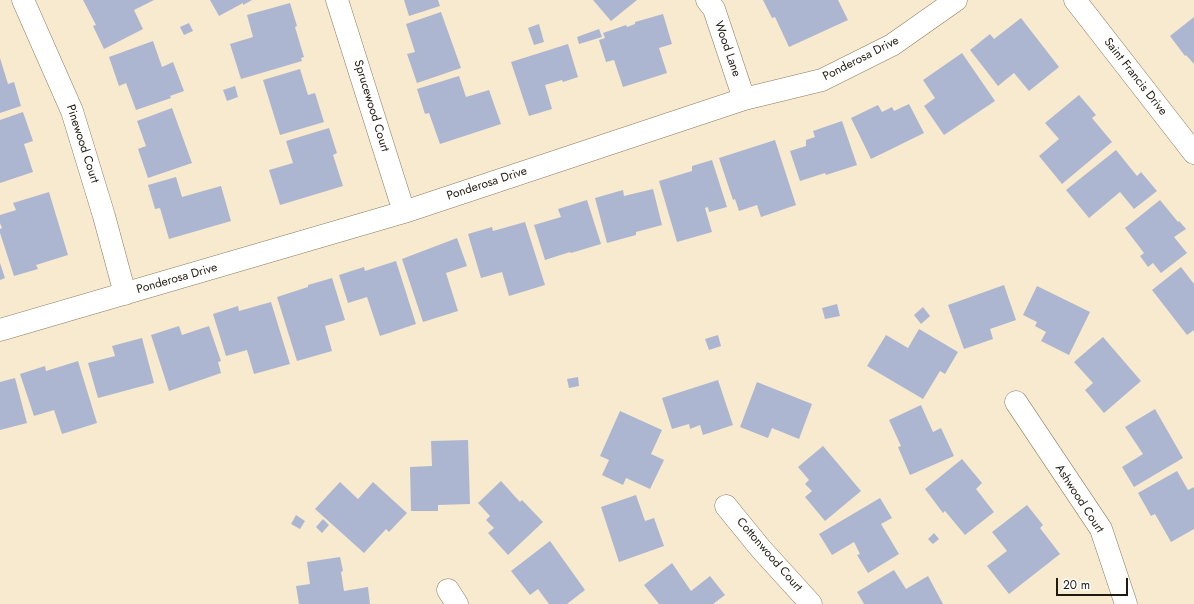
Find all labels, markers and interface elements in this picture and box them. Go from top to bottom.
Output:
street label: Wood Lane [711,19,743,79]
street label: Ponderosa Drive [821,34,901,84]
street label: Saint Francis Drive [1100,35,1170,119]
street label: Sprucewood Court [350,58,392,154]
street label: Pinewood Court [63,103,101,185]
street label: Ponderosa Drive [445,164,529,204]
street label: Ponderosa Drive [135,261,219,297]
street label: Ashwood Court [1052,462,1106,536]
street label: Cottonwood Court [733,515,805,595]
scale bar [1058,570,1130,596]
text: 20 m [1063,576,1090,594]

